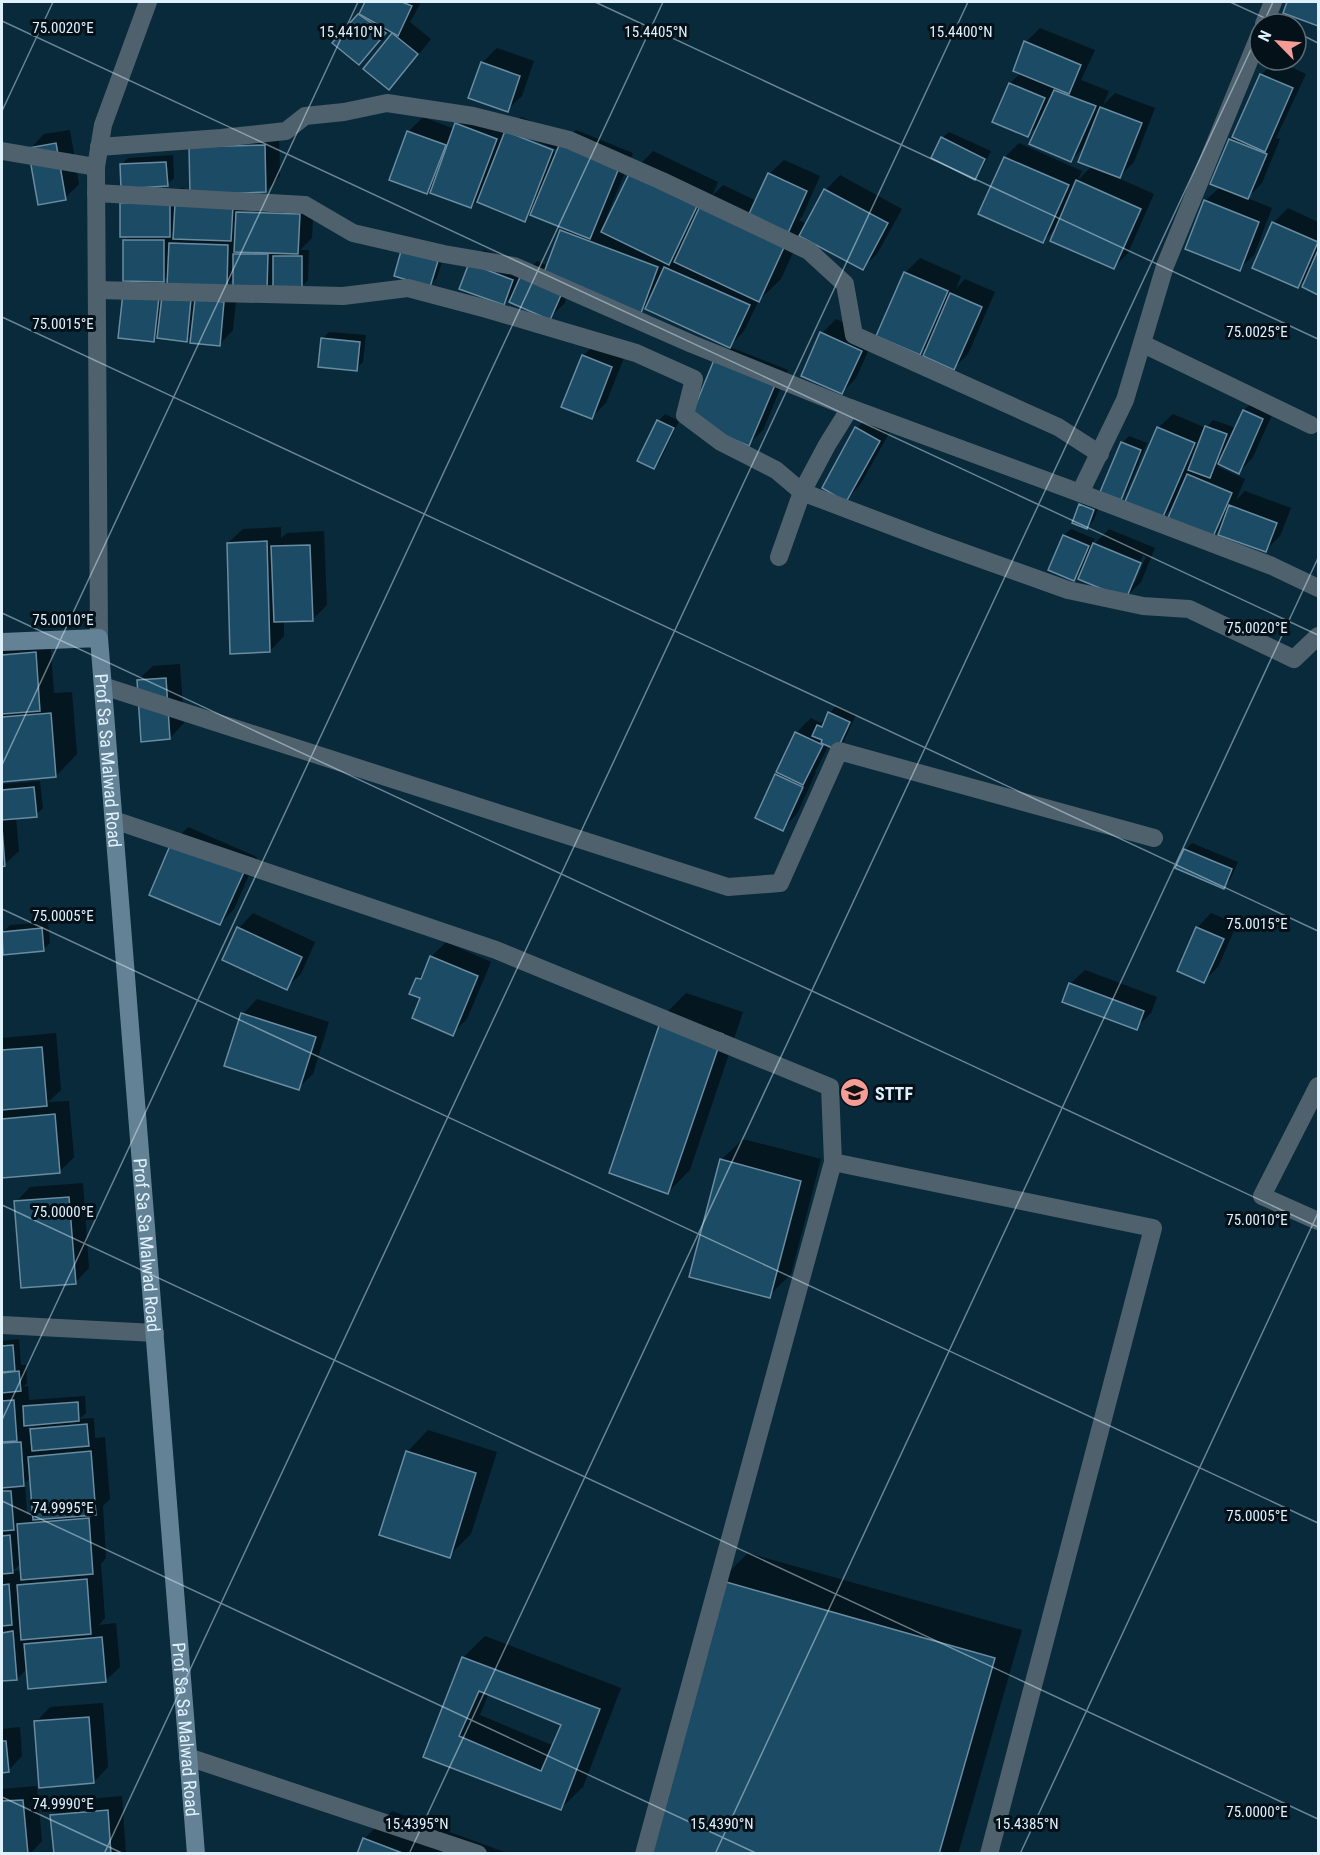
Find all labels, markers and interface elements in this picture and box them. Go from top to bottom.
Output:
north arrow [1248,12,1308,72]
text: 75.0020°E [32,19,94,37]
text: 15.4410°N [319,23,383,41]
text: 15.4405°N [624,23,688,41]
text: 15.4400°N [929,23,993,41]
text: N [1254,27,1276,44]
text: 75.0015°E [32,315,94,333]
text: 75.0025°E [1226,323,1288,341]
text: 75.0010°E [32,611,94,629]
text: 75.0020°E [1226,619,1288,637]
street label: Prof Sa Sa Malwad Road [91,673,126,848]
text: 75.0005°E [32,907,94,925]
text: 75.0015°E [1226,915,1288,933]
school or university icon: STTF [838,1077,870,1109]
place label: STTF [875,1083,913,1104]
street label: Prof Sa Sa Malwad Road [130,1157,165,1333]
text: 75.0000°E [32,1203,94,1221]
text: 75.0010°E [1226,1211,1288,1229]
text: 74.9995°E [32,1499,94,1517]
text: 75.0005°E [1226,1507,1288,1525]
street label: Prof Sa Sa Malwad Road [169,1642,203,1817]
text: 74.9990°E [32,1795,94,1813]
text: 75.0000°E [1226,1803,1288,1821]
text: 15.4395°N [385,1815,449,1833]
text: 15.4390°N [690,1815,754,1833]
text: 15.4385°N [995,1815,1059,1833]

